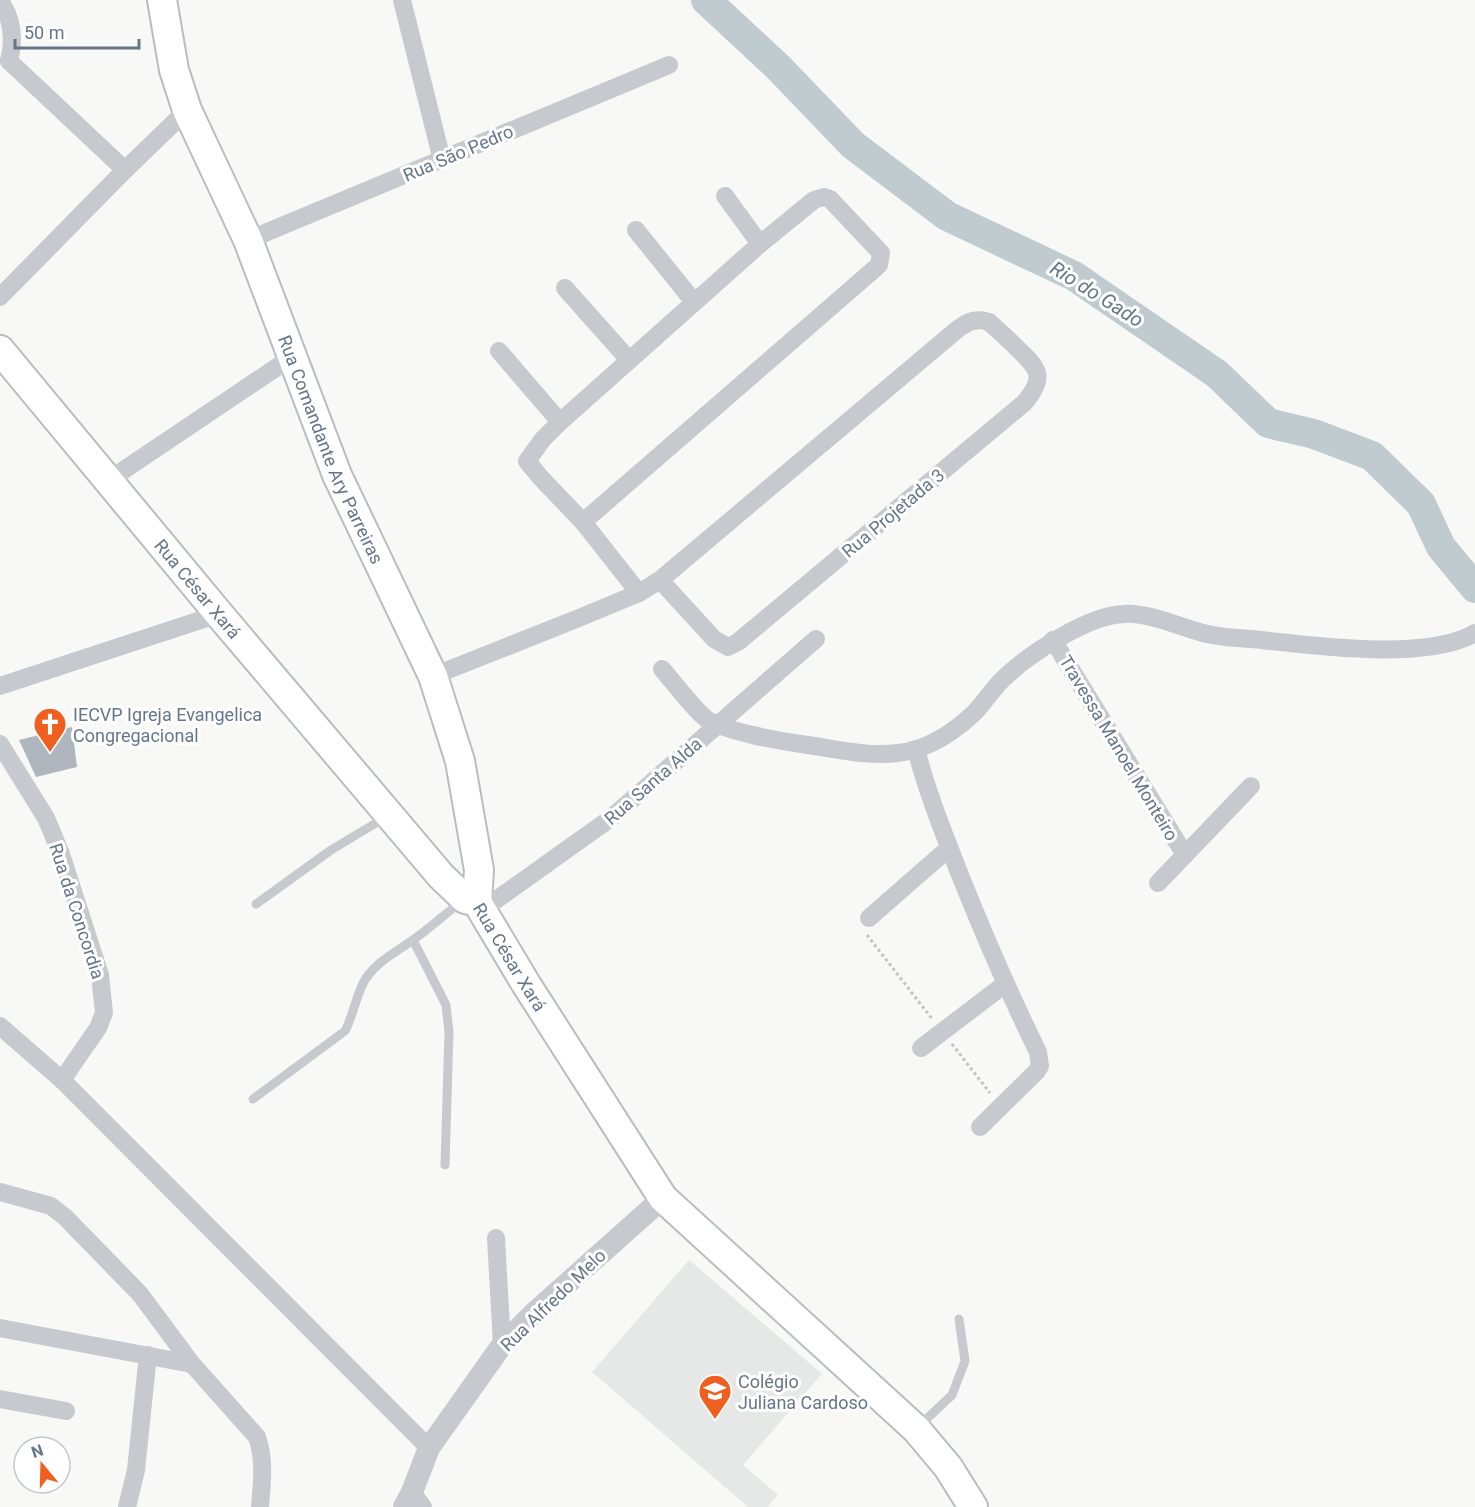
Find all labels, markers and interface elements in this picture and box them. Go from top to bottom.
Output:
scale bar [15,12,140,50]
text: 50 m [24,22,64,43]
street label: Rua São Pedro [400,120,516,186]
water label: Rio do Gado [1046,256,1148,332]
street label: Rua Comandante Ary Parreiras [274,332,388,567]
street label: Rua Projetada 3 [838,464,948,562]
street label: Rua César Xará [151,535,245,642]
street label: Travessa Manoel Monteiro [1055,652,1183,844]
place label: IECVP Igreja Evangelica Congregacional [73,704,262,746]
church icon: IECVP Igreja Evangelica Congregacional [32,706,68,753]
street label: Rua Santa Alda [600,733,706,829]
street label: Rua da Concordia [45,840,109,982]
street label: Rua César Xará [469,899,551,1015]
street label: Rua Alfredo Melo [496,1245,610,1355]
place label: Colégio Juliana Cardoso [738,1371,868,1413]
school or university icon: Colégio Juliana Cardoso [697,1373,733,1420]
north arrow [12,1435,72,1495]
text: N [29,1440,46,1462]

